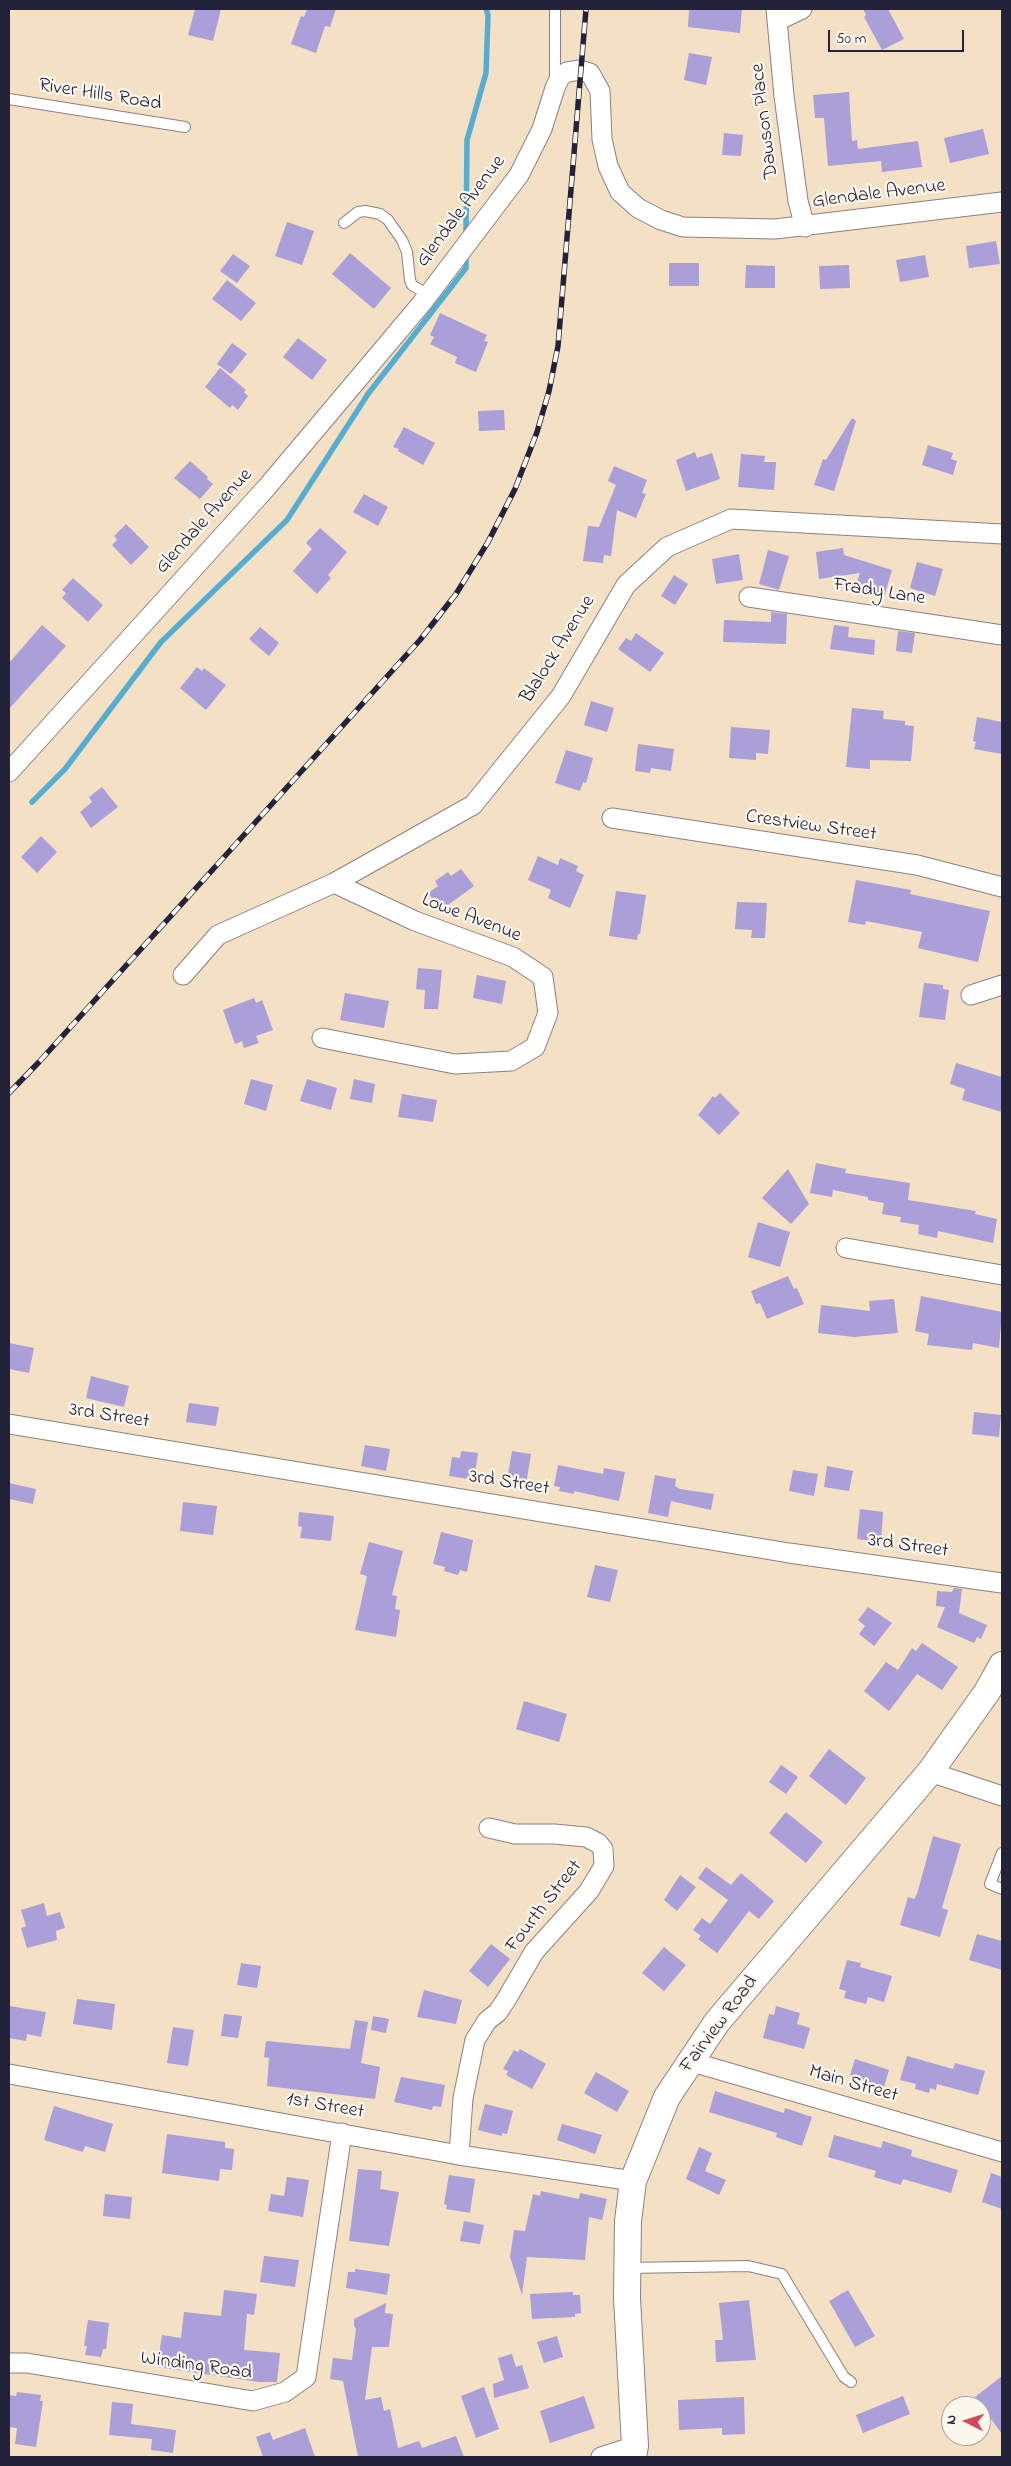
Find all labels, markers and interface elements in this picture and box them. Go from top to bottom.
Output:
scale bar [831,20,967,52]
text: 50 m [836,28,866,50]
street label: Dawson Place [747,62,785,180]
street label: River Hills Road [37,74,163,118]
street label: Glendale Avenue [412,151,512,273]
street label: Glendale Avenue [811,175,947,215]
street label: Glendale Avenue [151,464,259,580]
street label: Frady Lane [831,574,927,612]
street label: Blalock Avenue [516,592,602,708]
street label: Crestview Street [744,806,878,848]
street label: Lowe Avenue [418,889,524,949]
street label: 3rd Street [67,1399,151,1435]
street label: 3rd Street [467,1466,551,1502]
street label: 3rd Street [866,1529,950,1565]
street label: Fourth Street [501,1856,589,1958]
street label: Fairview Road [676,1972,764,2078]
street label: Main Street [806,2061,900,2109]
street label: 1st Street [284,2088,366,2126]
street label: Winding Road [139,2347,253,2387]
north arrow [941,2396,991,2446]
text: N [941,2414,962,2425]

